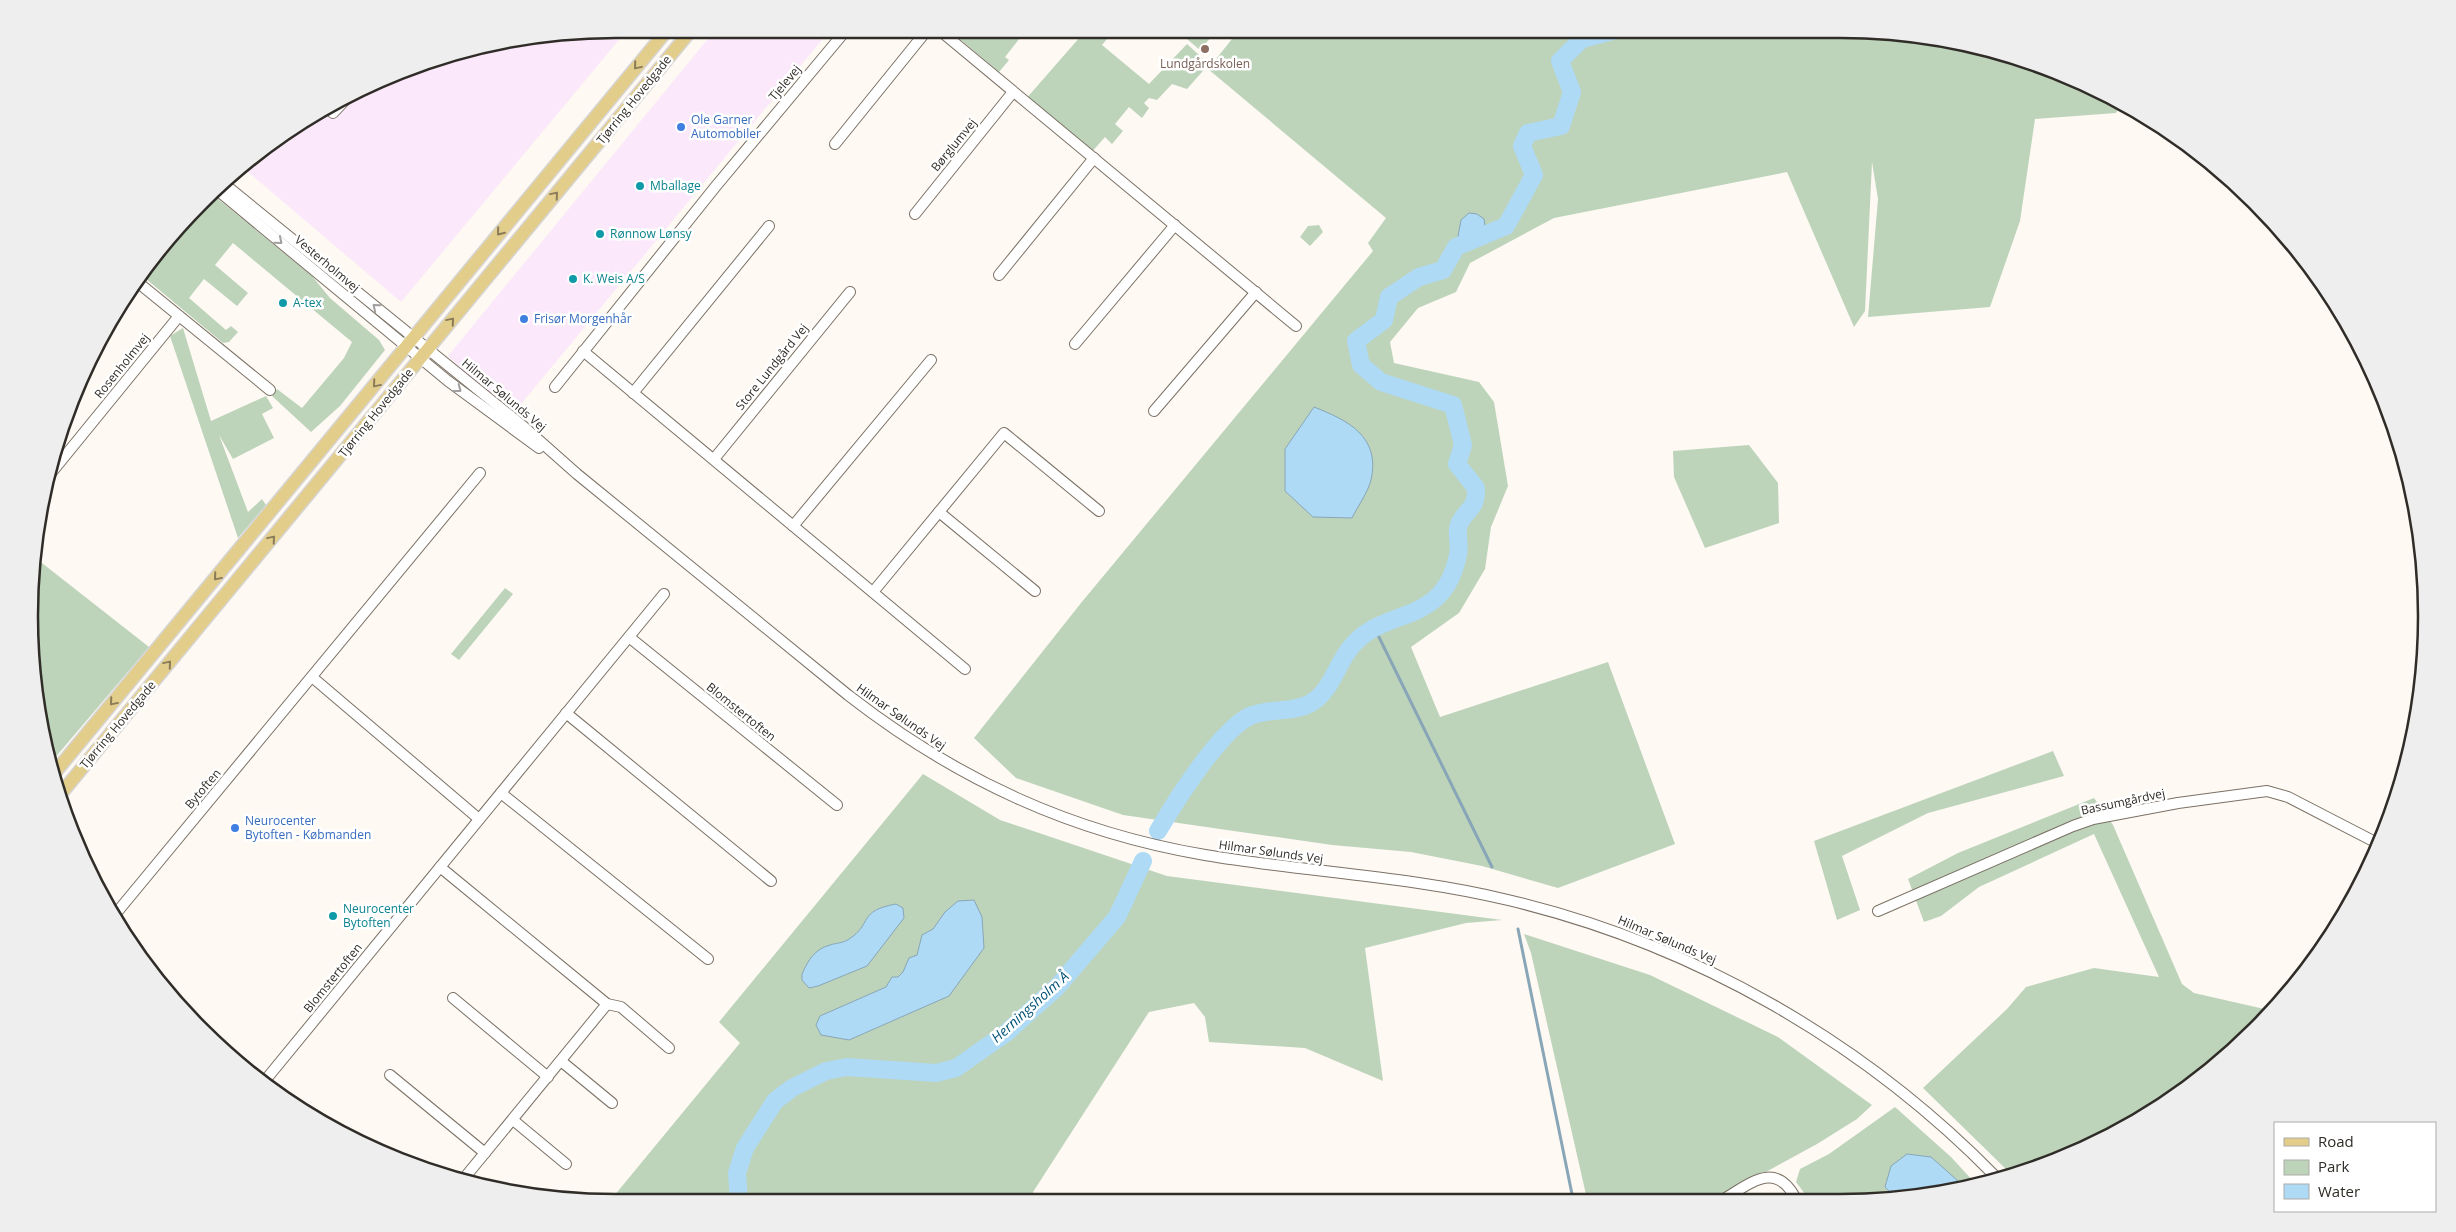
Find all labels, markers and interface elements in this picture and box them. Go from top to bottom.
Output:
marker: Lundgårdskolen [1199,43,1211,55]
street label: Tjørring Hovedgade [592,51,675,148]
place label: Lundgårdskolen [1160,55,1250,72]
one-way arrow [633,61,642,70]
street label: Tjelevej [765,61,805,104]
place label: Ole Garner Automobiler [691,111,761,142]
street label: Børglumvej [927,115,980,175]
marker: Ole Garner Automobiler [675,121,687,133]
place label: Mballage [650,177,701,194]
marker: Mballage [634,180,646,192]
one-way arrow [549,192,558,201]
place label: Rønnow Lønsy [610,225,693,242]
one-way arrow [497,227,506,236]
marker: Rønnow Lønsy [594,228,606,240]
street label: Vesterholmvej [291,231,363,296]
one-way arrow [273,235,282,243]
place label: K. Weis A/S [583,270,645,287]
marker: K. Weis A/S [567,273,579,285]
place label: A-tex [293,294,322,311]
marker: A-tex [277,297,289,309]
one-way arrow [373,304,382,313]
place label: Frisør Morgenhår [534,310,632,327]
marker: Frisør Morgenhår [518,313,530,325]
one-way arrow [446,317,455,326]
street label: Store Lundgård Vej [731,320,812,413]
street label: Rosenholmvej [90,330,153,402]
street label: Hilmar Sølunds Vej [459,354,550,435]
street label: Tjørring Hovedgade [334,364,417,461]
one-way arrow [373,378,381,387]
one-way arrow [452,383,462,392]
one-way arrow [266,535,275,544]
one-way arrow [213,571,222,580]
one-way arrow [163,661,171,670]
street label: Tjørring Hovedgade [76,677,160,772]
street label: Blomstertoften [703,678,780,745]
street label: Hilmar Sølunds Vej [853,679,949,754]
one-way arrow [111,696,119,705]
street label: Bytoften [181,765,224,812]
street label: Bassumgårdvej [2079,784,2166,819]
place label: Neurocenter Bytoften - Købmanden [245,812,371,843]
marker: Neurocenter Bytoften - Købmanden [229,822,241,834]
street label: Hilmar Sølunds Vej [1218,836,1324,867]
place label: Neurocenter Bytoften [343,900,414,931]
marker: Neurocenter Bytoften [327,910,339,922]
street label: Hilmar Sølunds Vej [1615,911,1719,968]
street label: Blomstertoften [299,939,366,1016]
water label: Herningsholm Å [987,967,1073,1047]
legend [2274,1122,2436,1212]
text: Road [2318,1131,2354,1151]
text: Park [2318,1156,2349,1176]
text: Water [2318,1181,2360,1201]

